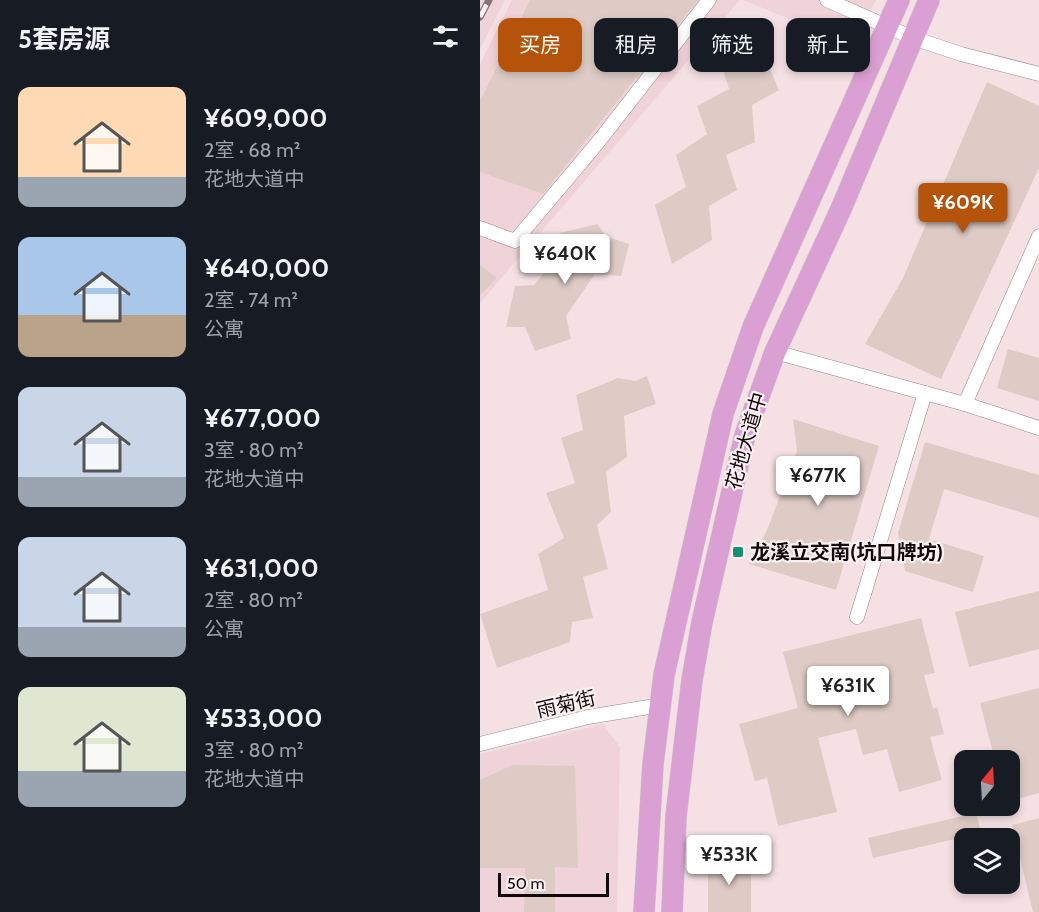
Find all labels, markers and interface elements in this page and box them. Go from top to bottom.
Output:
chip: 买房 [498,18,582,72]
chip: 租房 [594,18,678,72]
chip: 筛选 [690,18,774,72]
chip: 新上 [786,18,870,72]
icon: filters [429,20,462,53]
text: 5套房源 [18,23,110,55]
text: ¥609,000 [204,102,328,134]
icon: home [66,111,138,183]
text: 2室 · 68 m² [204,138,300,162]
text: 花地大道中 [204,167,304,191]
pin: ¥609K [921,183,1005,234]
text: ¥609K [932,190,994,214]
pin: ¥640K [523,234,607,285]
text: ¥640K [534,241,596,265]
text: ¥640,000 [204,252,329,284]
icon: home [66,261,138,333]
text: 2室 · 74 m² [204,288,298,312]
text: 公寓 [204,317,244,341]
street label: 花地大道中 [721,390,771,492]
text: ¥677,000 [204,402,321,434]
icon: home [66,411,138,483]
text: 3室 · 80 m² [204,438,303,462]
pin: ¥677K [776,456,860,507]
text: ¥677K [790,463,846,487]
text: 花地大道中 [204,467,304,491]
place label: 龙溪立交南(坑口牌坊) [750,540,943,564]
marker: 龙溪立交南(坑口牌坊) [731,545,745,559]
text: ¥631,000 [204,552,319,584]
icon: home [66,561,138,633]
text: 2室 · 80 m² [204,588,303,612]
text: 公寓 [204,617,244,641]
pin: ¥631K [806,666,890,717]
text: ¥631K [821,673,875,697]
street label: 雨菊街 [534,686,598,722]
text: ¥533,000 [204,702,323,734]
icon: home [66,711,138,783]
text: 3室 · 80 m² [204,738,303,762]
north arrow [954,750,1020,816]
map controls [954,750,1020,894]
text: 花地大道中 [204,767,304,791]
button: layers [954,828,1020,894]
pin: ¥533K [687,835,771,886]
text: ¥533K [701,842,757,866]
scale bar [498,870,609,898]
text: 50 m [507,874,544,893]

